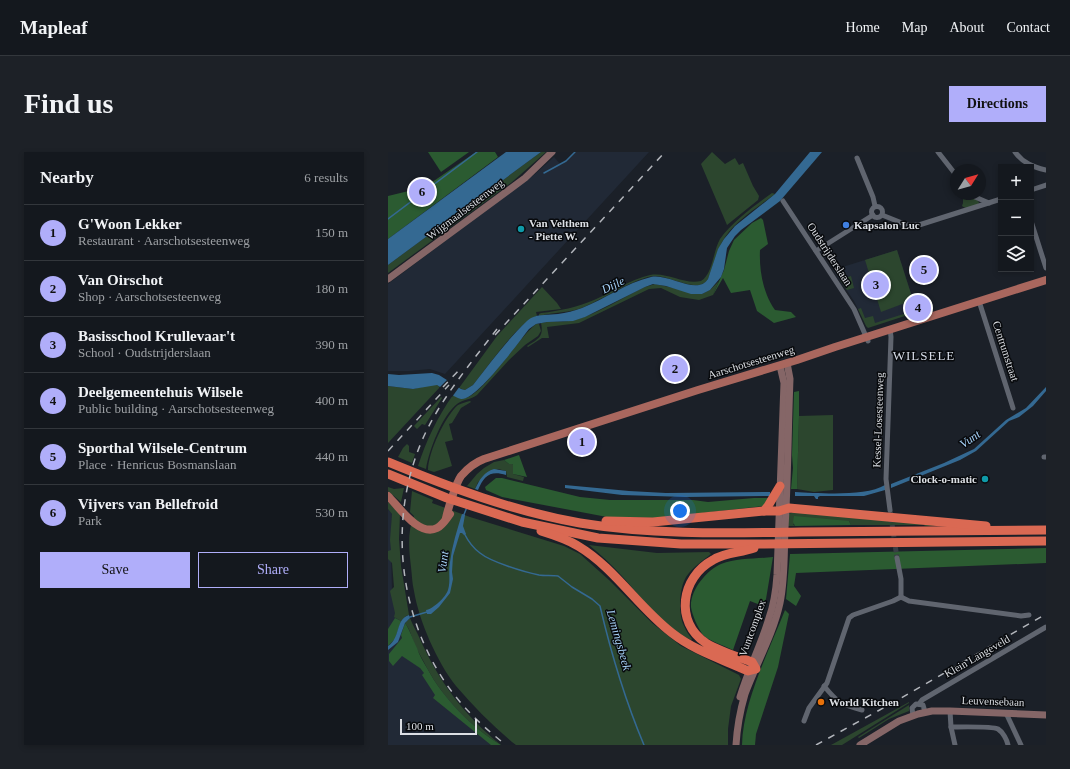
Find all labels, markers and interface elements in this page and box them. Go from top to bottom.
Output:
text: Mapleaf [20,17,88,38]
text: Home [846,20,880,35]
text: Map [902,20,927,35]
text: About [949,20,984,35]
text: Contact [1006,20,1050,35]
button: Directions [949,86,1046,122]
text: Find us [24,88,114,119]
north arrow [950,164,986,200]
map controls [998,164,1034,272]
button: + [998,164,1034,200]
text: Nearby [40,168,94,187]
text: 6 results [304,170,348,185]
street label: Wijgmaalsesteenweg [424,176,506,242]
pin: 6 [409,177,435,207]
button: − [998,200,1034,236]
text: G'Woon Lekker [78,216,182,232]
place label: Van Velthem - Piette W. [529,217,589,242]
place label: Kapsalon Luc [854,219,920,231]
street label: Oudstrijderslaan [805,220,855,288]
marker: Kapsalon Luc [841,220,851,230]
marker: Van Velthem - Piette W. [516,224,526,234]
text: 1 [50,225,56,240]
text: 150 m [315,225,348,240]
text: Restaurant · Aarschotsesteenweg [78,233,250,248]
button: layers [998,236,1034,272]
pin: 5 [911,255,937,285]
pin: 3 [863,270,889,300]
text: Van Oirschot [78,272,163,288]
water label: Dijle [598,273,627,297]
text: 2 [50,281,56,296]
text: 180 m [315,281,348,296]
text: Shop · Aarschotsesteenweg [78,289,221,304]
pin: 4 [905,293,931,323]
street label: Centrumstraat [991,320,1021,382]
text: Basisschool Krullevaar't [78,328,235,344]
text: 3 [50,337,56,352]
text: 390 m [315,337,348,352]
street label: Aarschotsesteenweg [706,343,796,381]
text: School · Oudstrijderslaan [78,345,211,360]
district label: WILSELE [893,348,955,363]
pin: 2 [662,354,688,384]
street label: Kessel-Losesteenweg [870,372,886,468]
text: Deelgemeentehuis Wilsele [78,384,243,400]
text: 4 [50,393,56,408]
text: 400 m [315,393,348,408]
text: Public building · Aarschotsesteenweg [78,401,274,416]
pin: 1 [569,427,595,457]
water label: Vunt [957,427,983,451]
text: Sporthal Wilsele-Centrum [78,440,247,456]
text: 5 [50,449,56,464]
text: 440 m [315,449,348,464]
text: Place · Henricus Bosmanslaan [78,457,236,472]
place label: Clock-o-matic [910,473,977,485]
marker: Clock-o-matic [980,474,990,484]
text: Vijvers van Bellefroid [78,496,218,512]
your location [670,501,690,521]
text: 6 [50,505,56,520]
text: 530 m [315,505,348,520]
text: Park [78,513,102,528]
water label: Vunt [435,550,452,574]
button: Save [40,552,190,588]
button: Share [198,552,348,588]
street label: Vuntcomplex [736,598,768,658]
water label: Lemingsbeek [603,607,635,673]
street label: Klein Langeveld [942,632,1012,680]
street label: Leuvensebaan [961,694,1025,708]
place label: World Kitchen [829,696,899,708]
marker: World Kitchen [816,697,826,707]
scale bar [400,717,477,736]
text: 100 m [406,720,434,732]

